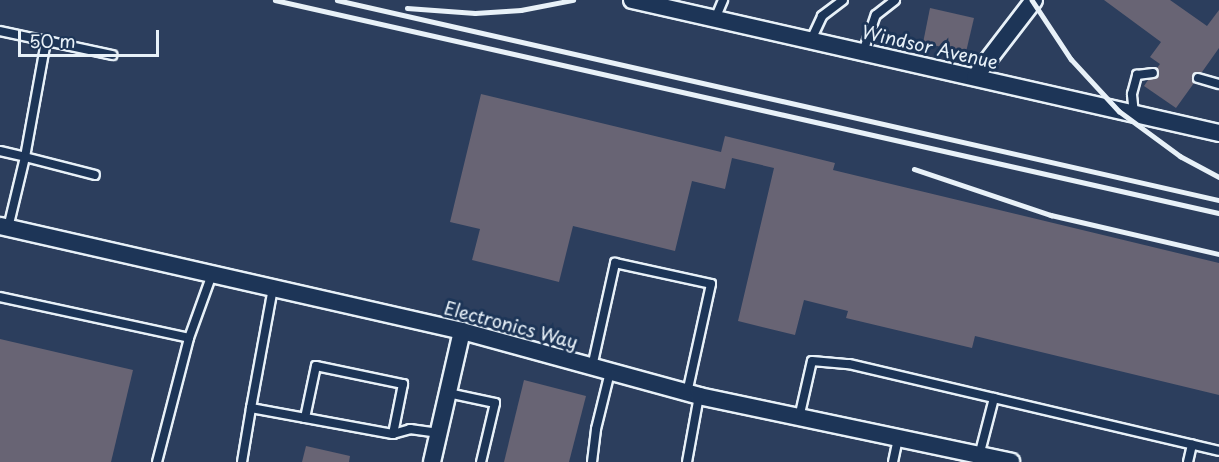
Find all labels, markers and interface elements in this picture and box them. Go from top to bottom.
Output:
scale bar [21,18,162,56]
street label: Windsor Avenue [859,21,1001,73]
text: 50 m [29,27,76,54]
street label: Electronics Way [441,297,581,353]

